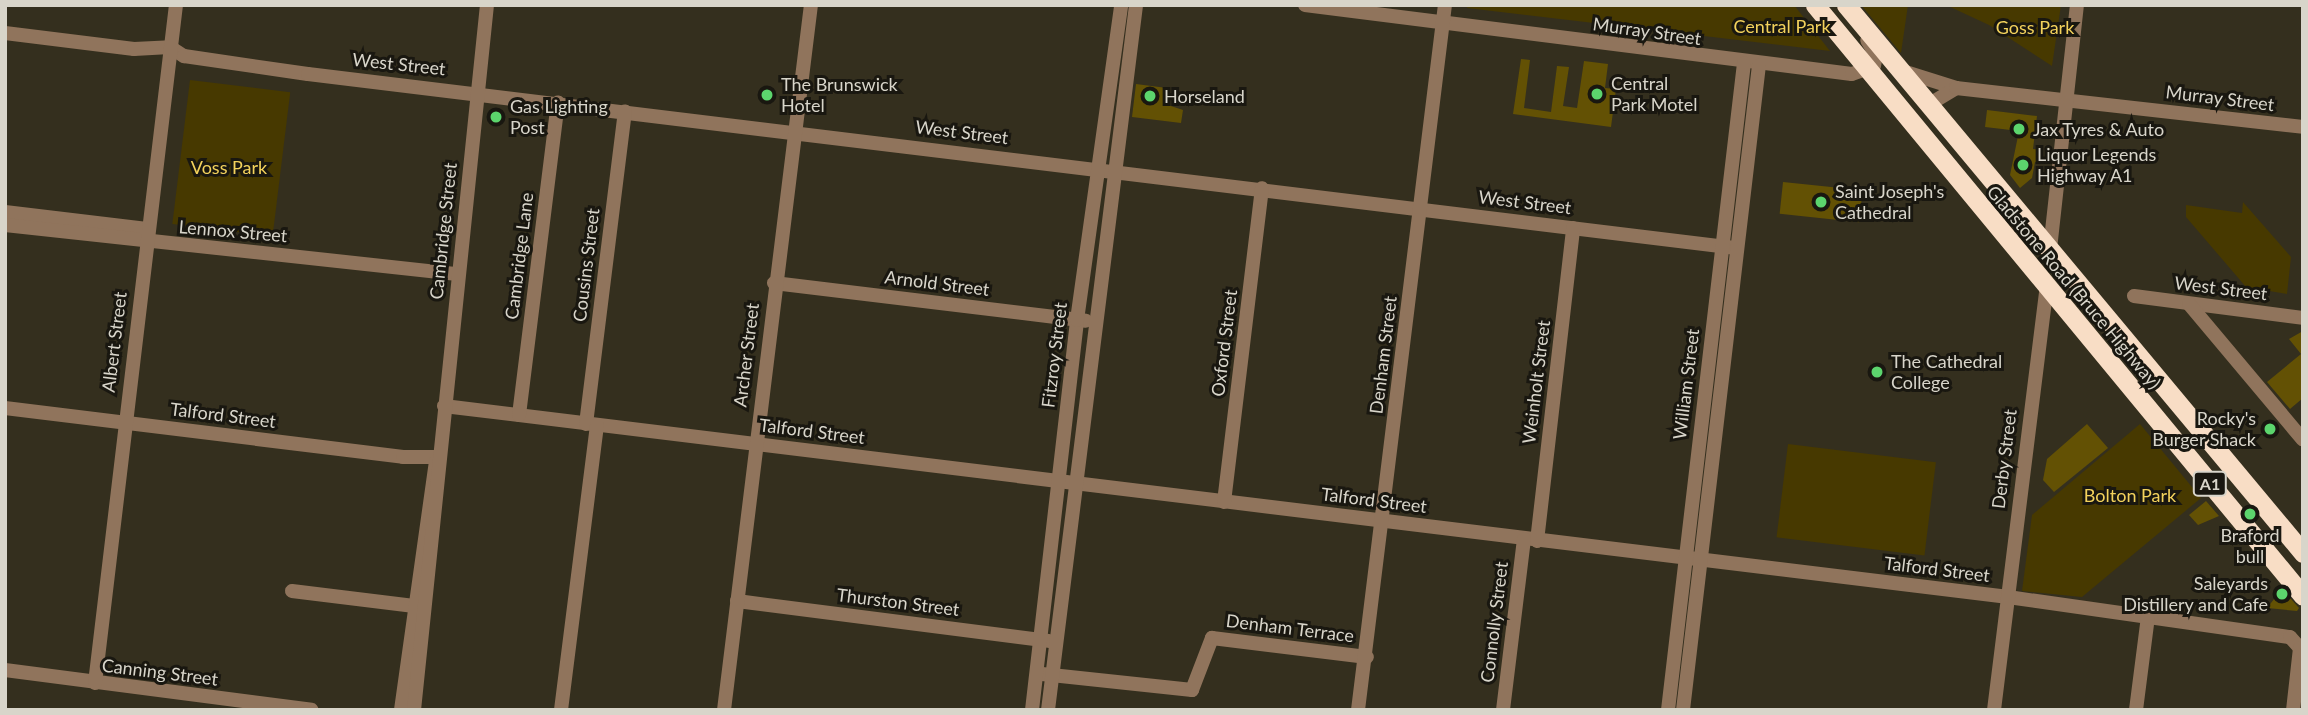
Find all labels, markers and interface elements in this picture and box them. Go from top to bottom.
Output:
street label: Murray Street [1591,13,1703,49]
park label: Central Park [1733,15,1831,37]
park label: Goss Park [1996,16,2074,38]
street label: West Street [351,48,447,80]
place label: Central Park Motel [1611,73,1697,116]
place label: The Brunswick Hotel [781,74,898,116]
street label: Murray Street [2164,81,2276,115]
place label: Horseland [1164,85,1245,107]
marker: Central Park Motel [1589,86,1605,102]
marker: The Brunswick Hotel [759,87,775,103]
marker: Horseland [1142,88,1158,104]
place label: Gas Lighting Post [510,96,608,138]
marker: Gas Lighting Post [488,109,504,125]
street label: West Street [914,116,1010,148]
place label: Jax Tyres & Auto [2033,118,2165,140]
marker: Jax Tyres & Auto [2011,121,2027,137]
place label: Liquor Legends Highway A1 [2037,144,2157,186]
park label: Voss Park [191,156,267,178]
marker: Liquor Legends Highway A1 [2015,157,2031,173]
street label: Cambridge Street [425,161,461,301]
place label: Saint Joseph's Cathedral [1835,181,1945,224]
street label: Gladstone Road (Bruce Highway) [1983,181,2165,393]
street label: West Street [1477,186,1573,218]
street label: Cambridge Lane [500,191,538,321]
marker: Saint Joseph's Cathedral [1813,194,1829,210]
street label: Cousins Street [568,207,604,323]
street label: Lennox Street [178,215,288,247]
street label: Arnold Street [883,266,991,300]
street label: West Street [2173,272,2269,304]
street label: Oxford Street [1207,288,1241,398]
street label: Albert Street [97,291,131,393]
street label: Denham Street [1365,295,1401,415]
street label: Fitzroy Street [1037,301,1071,409]
street label: Archer Street [729,302,763,408]
street label: Weinholt Street [1518,319,1554,445]
street label: William Street [1668,327,1704,441]
place label: The Cathedral College [1891,351,2002,394]
marker: The Cathedral College [1869,364,1885,380]
street label: Talford Street [169,398,277,432]
street label: Derby Street [1987,408,2021,510]
place label: Rocky's Burger Shack [2152,408,2256,450]
street label: Talford Street [758,414,866,448]
marker: Rocky's Burger Shack [2262,421,2278,437]
road number: A1 [2192,471,2228,496]
street label: Talford Street [1320,483,1428,517]
park label: Bolton Park [2084,484,2176,506]
marker: Braford bull [2242,506,2258,522]
place label: Braford bull [2220,525,2280,568]
street label: Talford Street [1883,552,1991,586]
street label: Connolly Street [1476,560,1512,684]
place label: Saleyards Distillery and Cafe [2123,573,2268,616]
street label: Thurston Street [835,584,961,620]
marker: Saleyards Distillery and Cafe [2274,586,2290,602]
street label: Denham Terrace [1225,609,1355,647]
street label: Canning Street [101,654,219,690]

